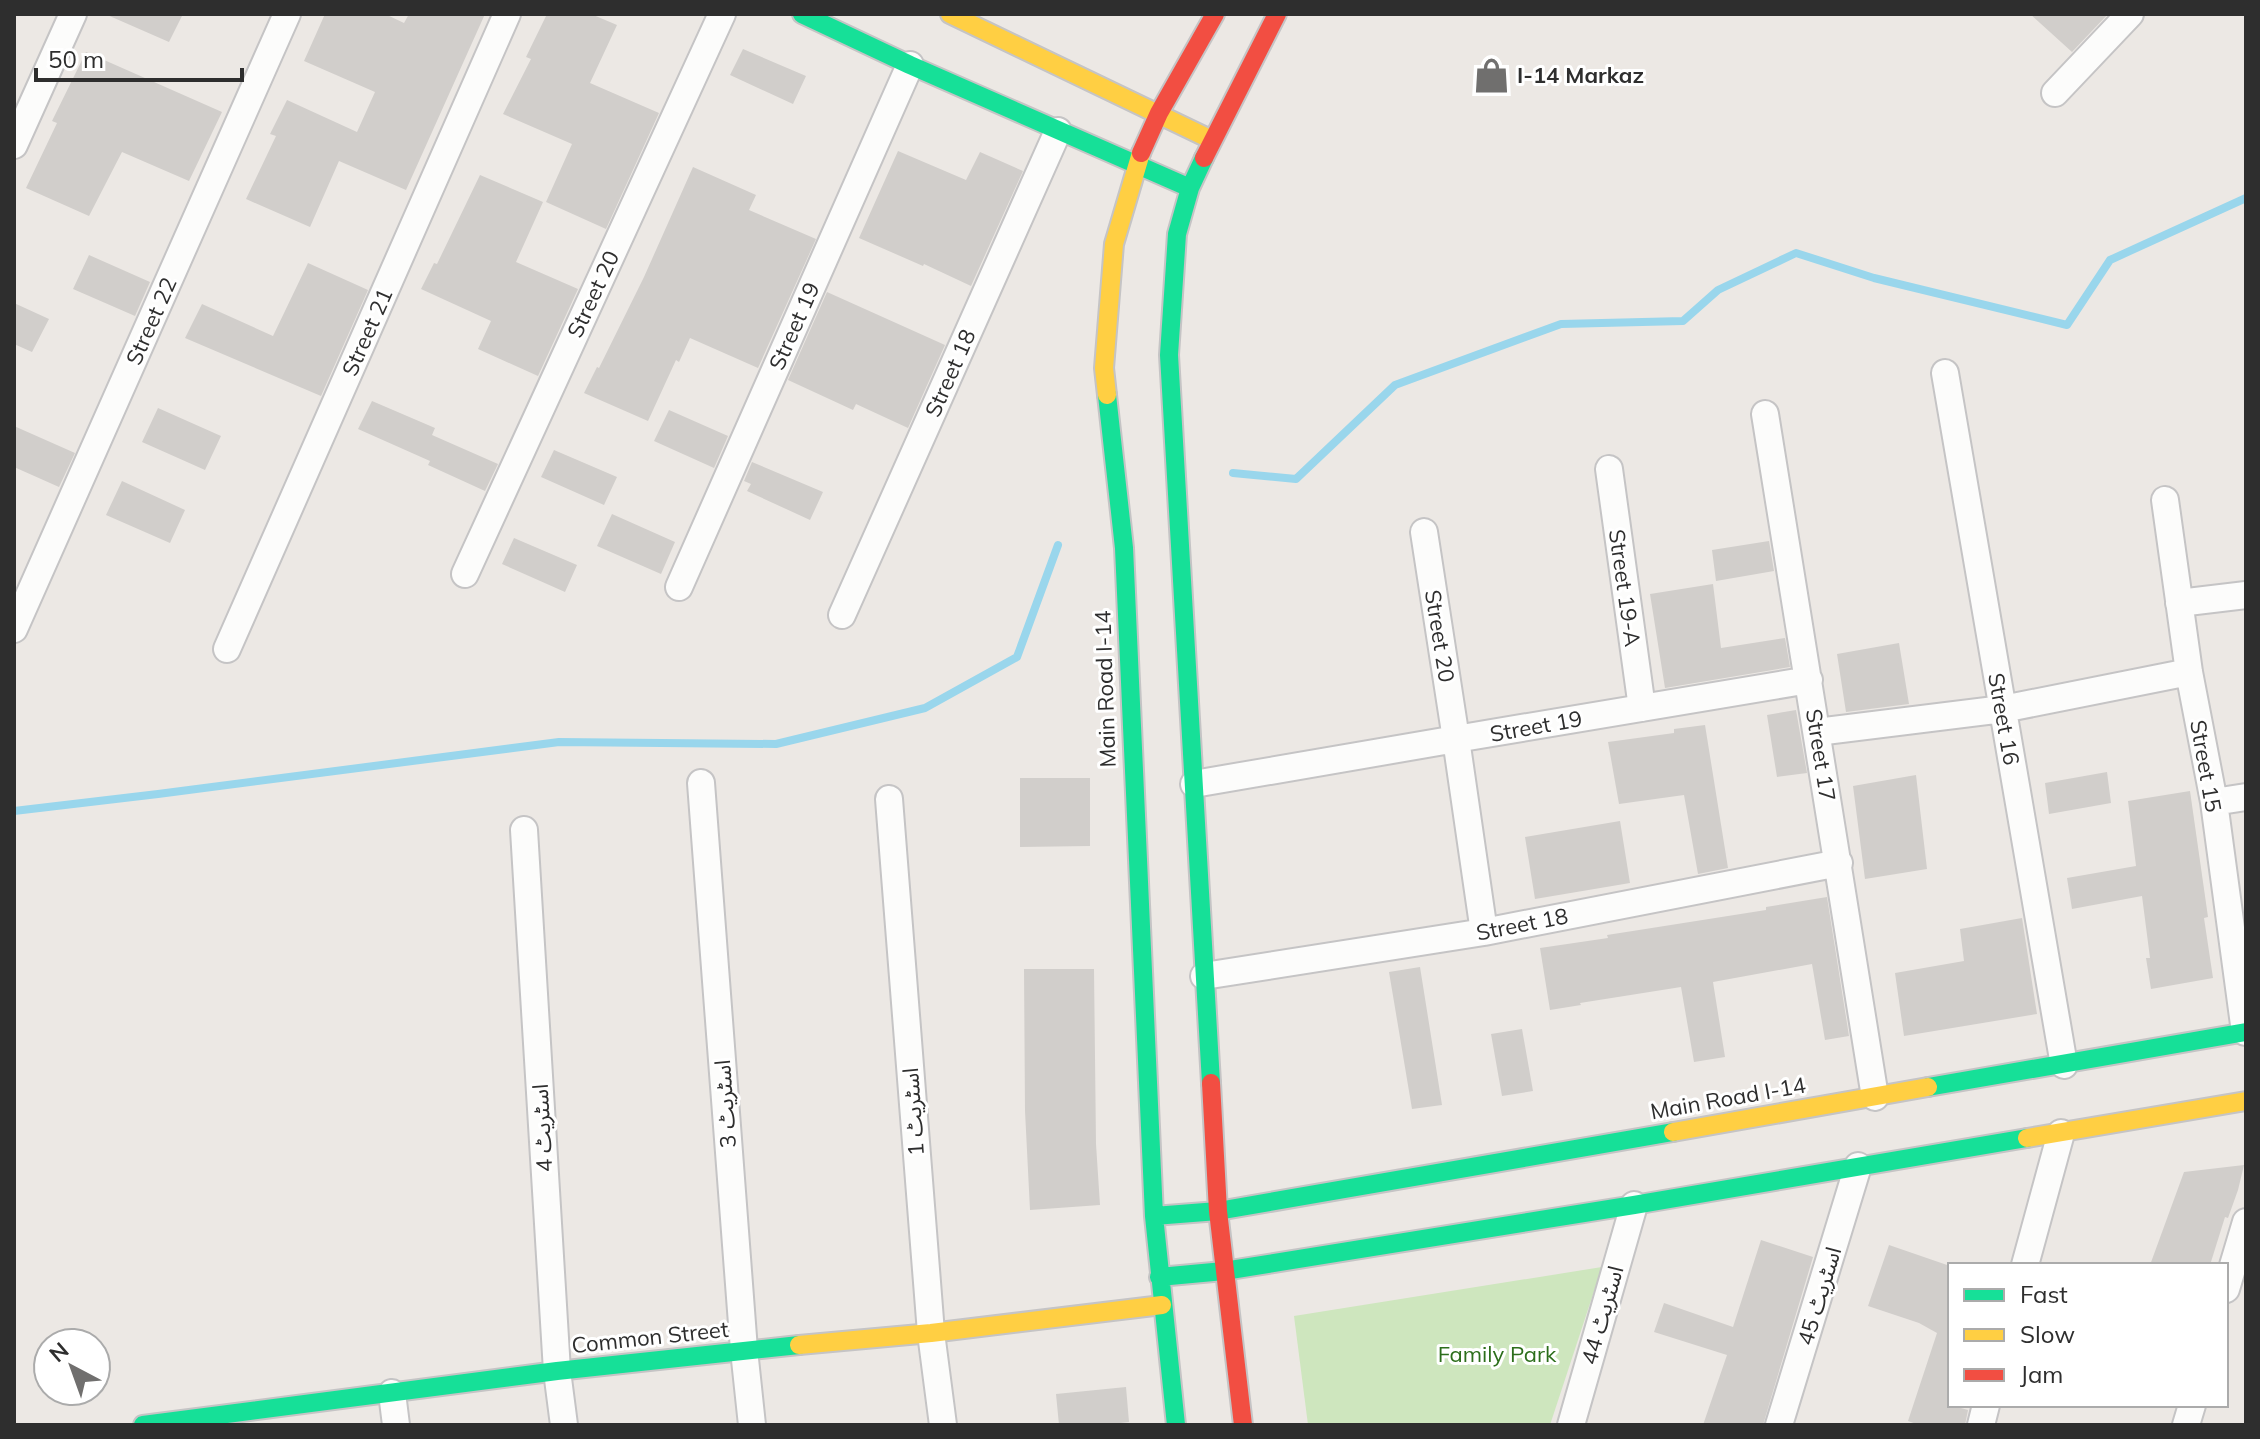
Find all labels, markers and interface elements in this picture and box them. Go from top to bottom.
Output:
scale bar [36,32,242,82]
text: 50 m [48,44,104,74]
shop icon: I-14 Markaz [1472,56,1510,94]
place label: I-14 Markaz [1517,61,1644,89]
street label: Street 20 [561,246,625,342]
street label: Street 22 [119,273,183,369]
street label: Street 19 [762,278,826,374]
street label: Street 21 [335,284,399,380]
street label: Street 18 [918,325,982,421]
street label: Street 19-A [1603,528,1647,648]
street label: Street 20 [1419,588,1461,684]
street label: Main Road I-14 [1088,610,1122,768]
street label: Street 16 [1982,671,2026,767]
street label: Street 19 [1488,704,1584,748]
street label: Street 17 [1800,707,1842,803]
street label: Street 15 [2184,718,2228,814]
street label: Street 18 [1474,901,1570,947]
street label: اسٹریٹ 3 [708,1059,742,1149]
street label: اسٹریٹ 1 [896,1067,930,1157]
street label: Main Road I-14 [1648,1071,1808,1125]
street label: اسٹریٹ 4 [526,1083,558,1173]
street label: اسٹریٹ 45 [1791,1243,1847,1349]
street label: اسٹریٹ 44 [1575,1262,1629,1368]
legend [1948,1263,2228,1407]
text: Fast [2020,1279,2068,1309]
street label: Common Street [570,1315,730,1359]
text: Slow [2020,1319,2075,1349]
north arrow [32,1327,112,1407]
text: N [43,1336,74,1368]
park label: Family Park [1438,1340,1557,1368]
text: Jam [2020,1359,2063,1389]

